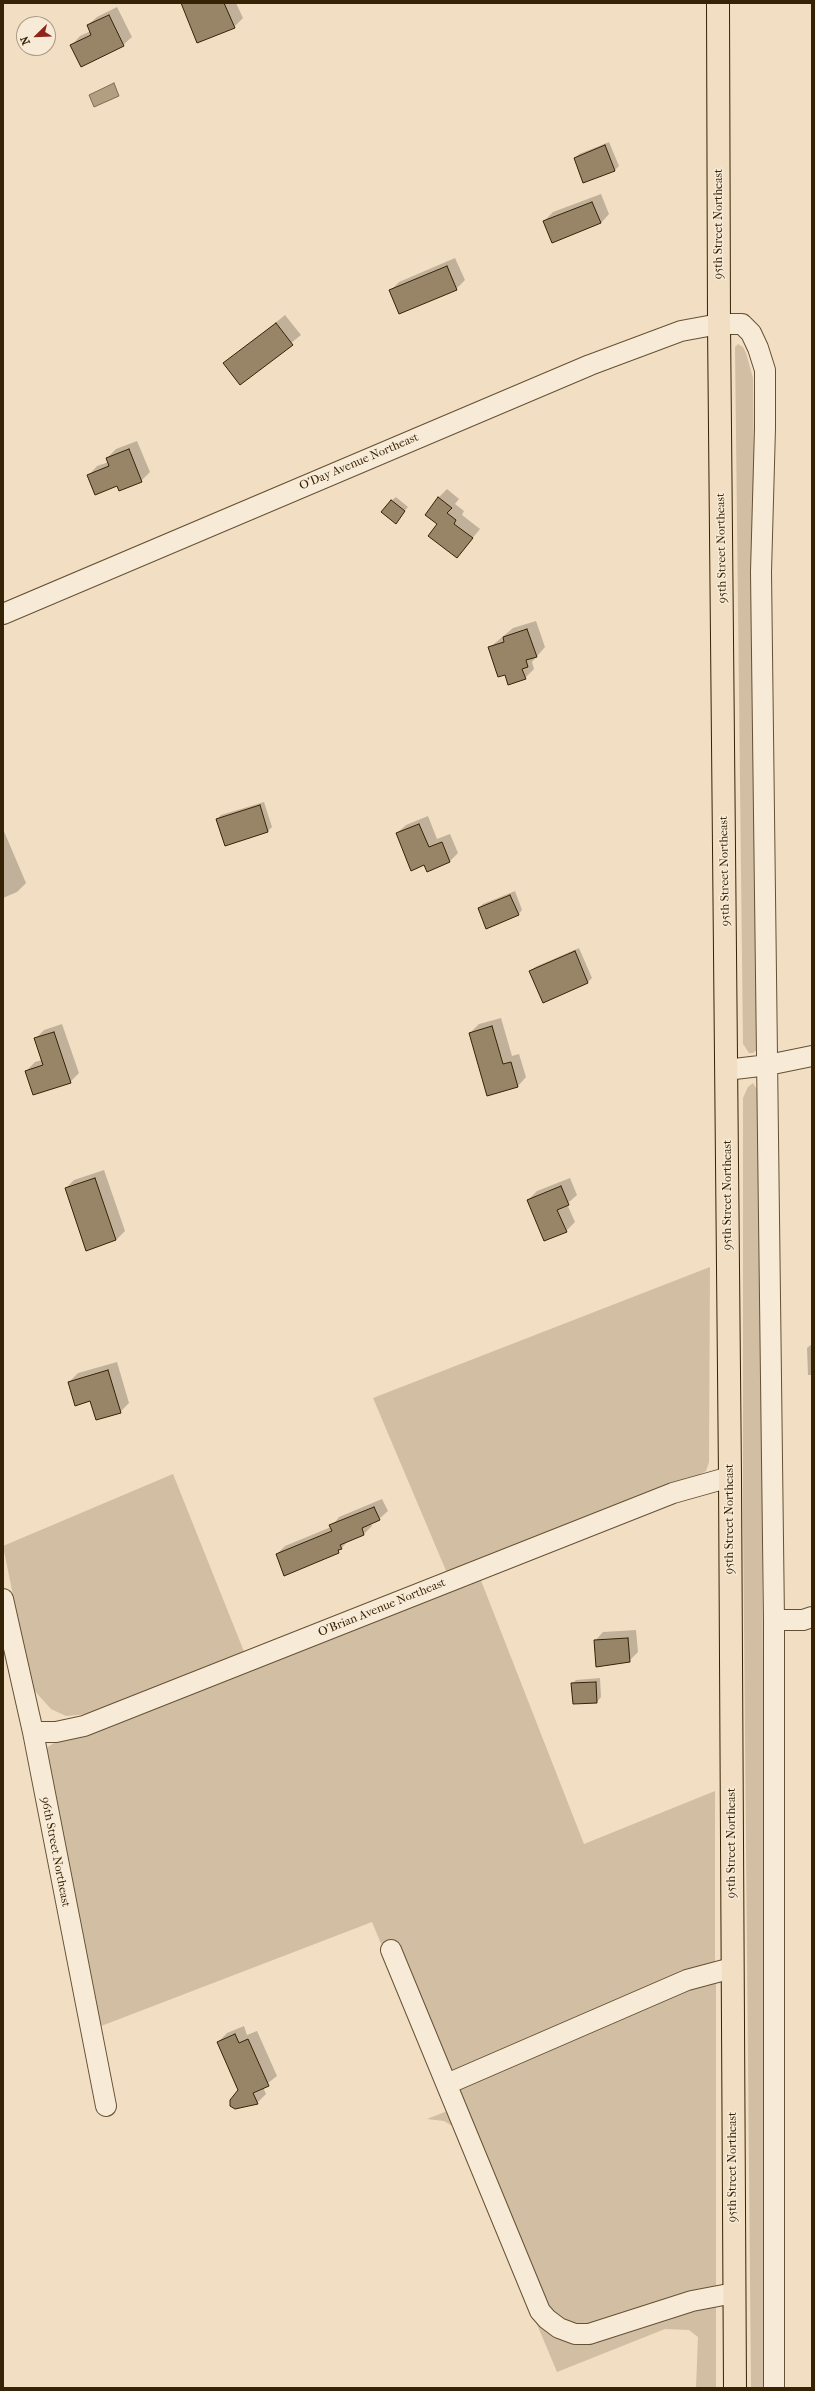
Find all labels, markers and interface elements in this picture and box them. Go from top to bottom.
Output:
north arrow [16,16,56,56]
text: N [18,34,33,47]
street label: 95th Street Northeast [712,169,726,279]
street label: O'Day Avenue Northeast [297,430,421,494]
street label: 95th Street Northeast [714,493,730,603]
street label: 95th Street Northeast [717,816,733,926]
street label: 95th Street Northeast [721,1140,735,1250]
street label: 95th Street Northeast [723,1464,737,1574]
street label: O'Brian Avenue Northeast [316,1576,448,1640]
street label: 95th Street Northeast [725,1788,739,1898]
street label: 96th Street Northeast [37,1796,73,1908]
street label: 95th Street Northeast [726,2112,740,2222]

